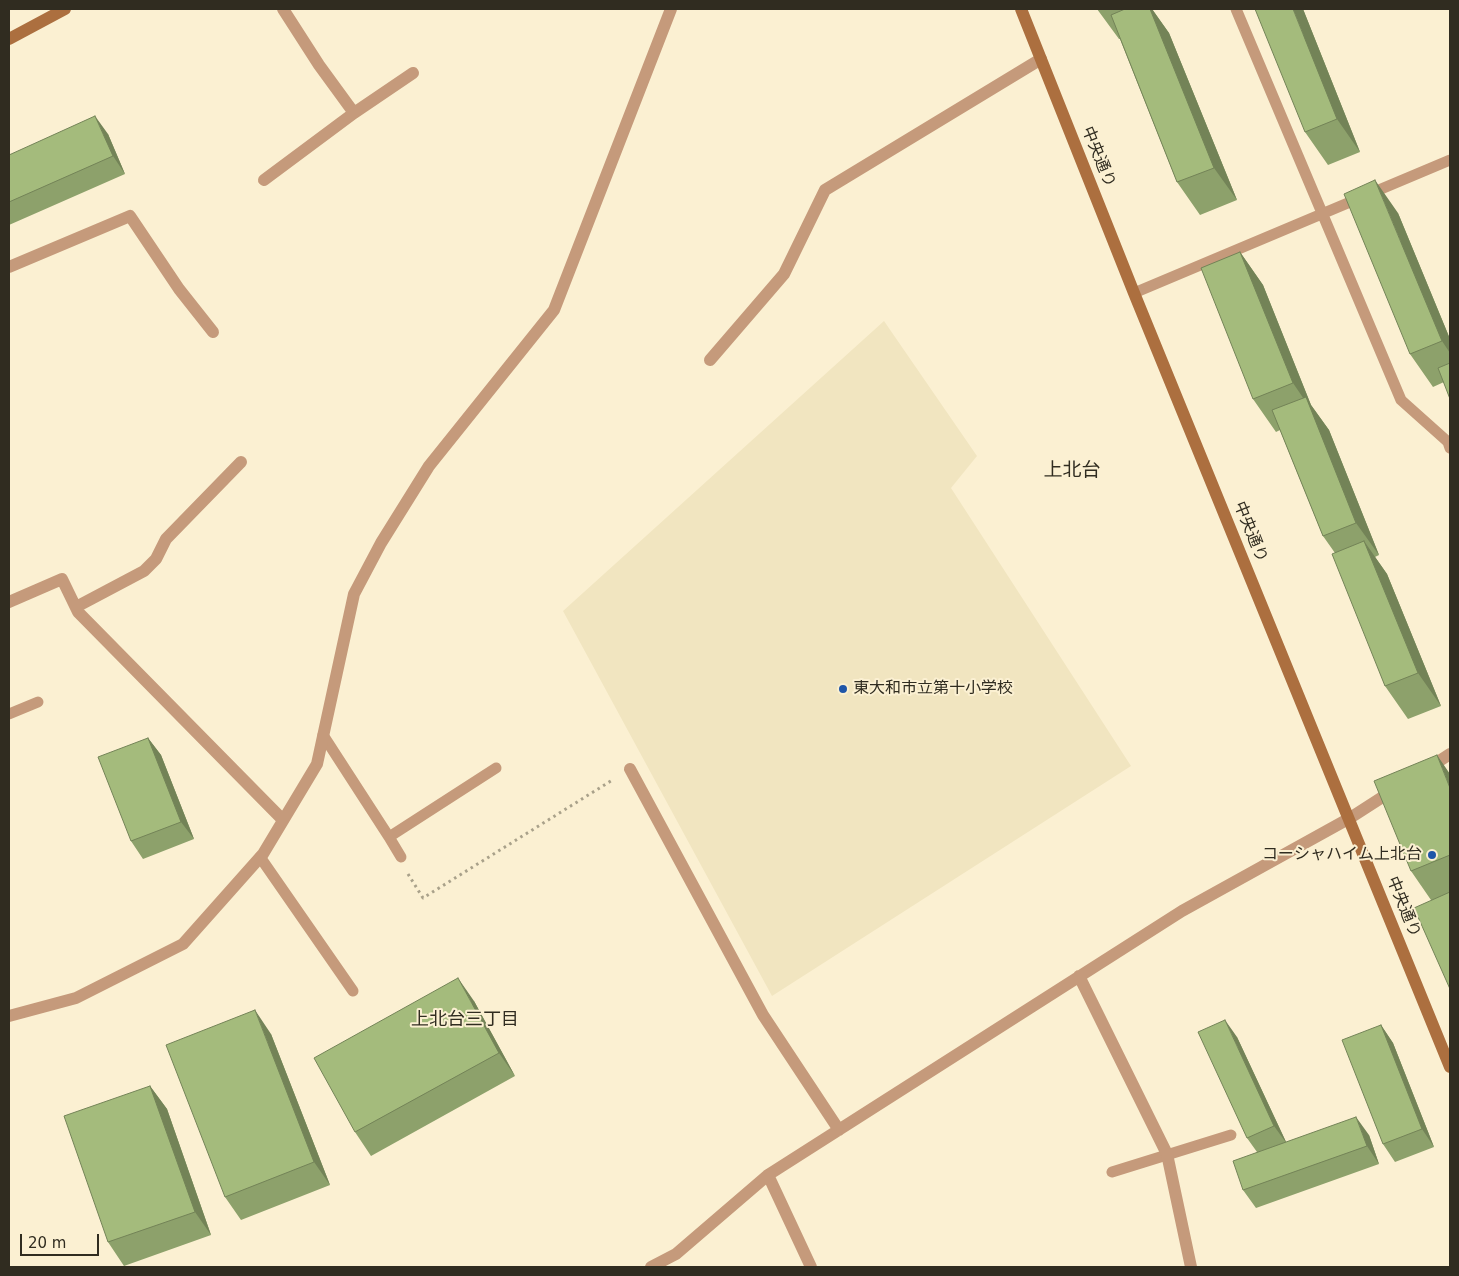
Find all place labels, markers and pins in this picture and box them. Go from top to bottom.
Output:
place label: 東大和市立第十小学校 [853,679,1013,699]
marker: 東大和市立第十小学校 [837,683,849,695]
place label: コーシャハイム上北台 [1262,845,1422,865]
marker: コーシャハイム上北台 [1426,849,1438,861]

